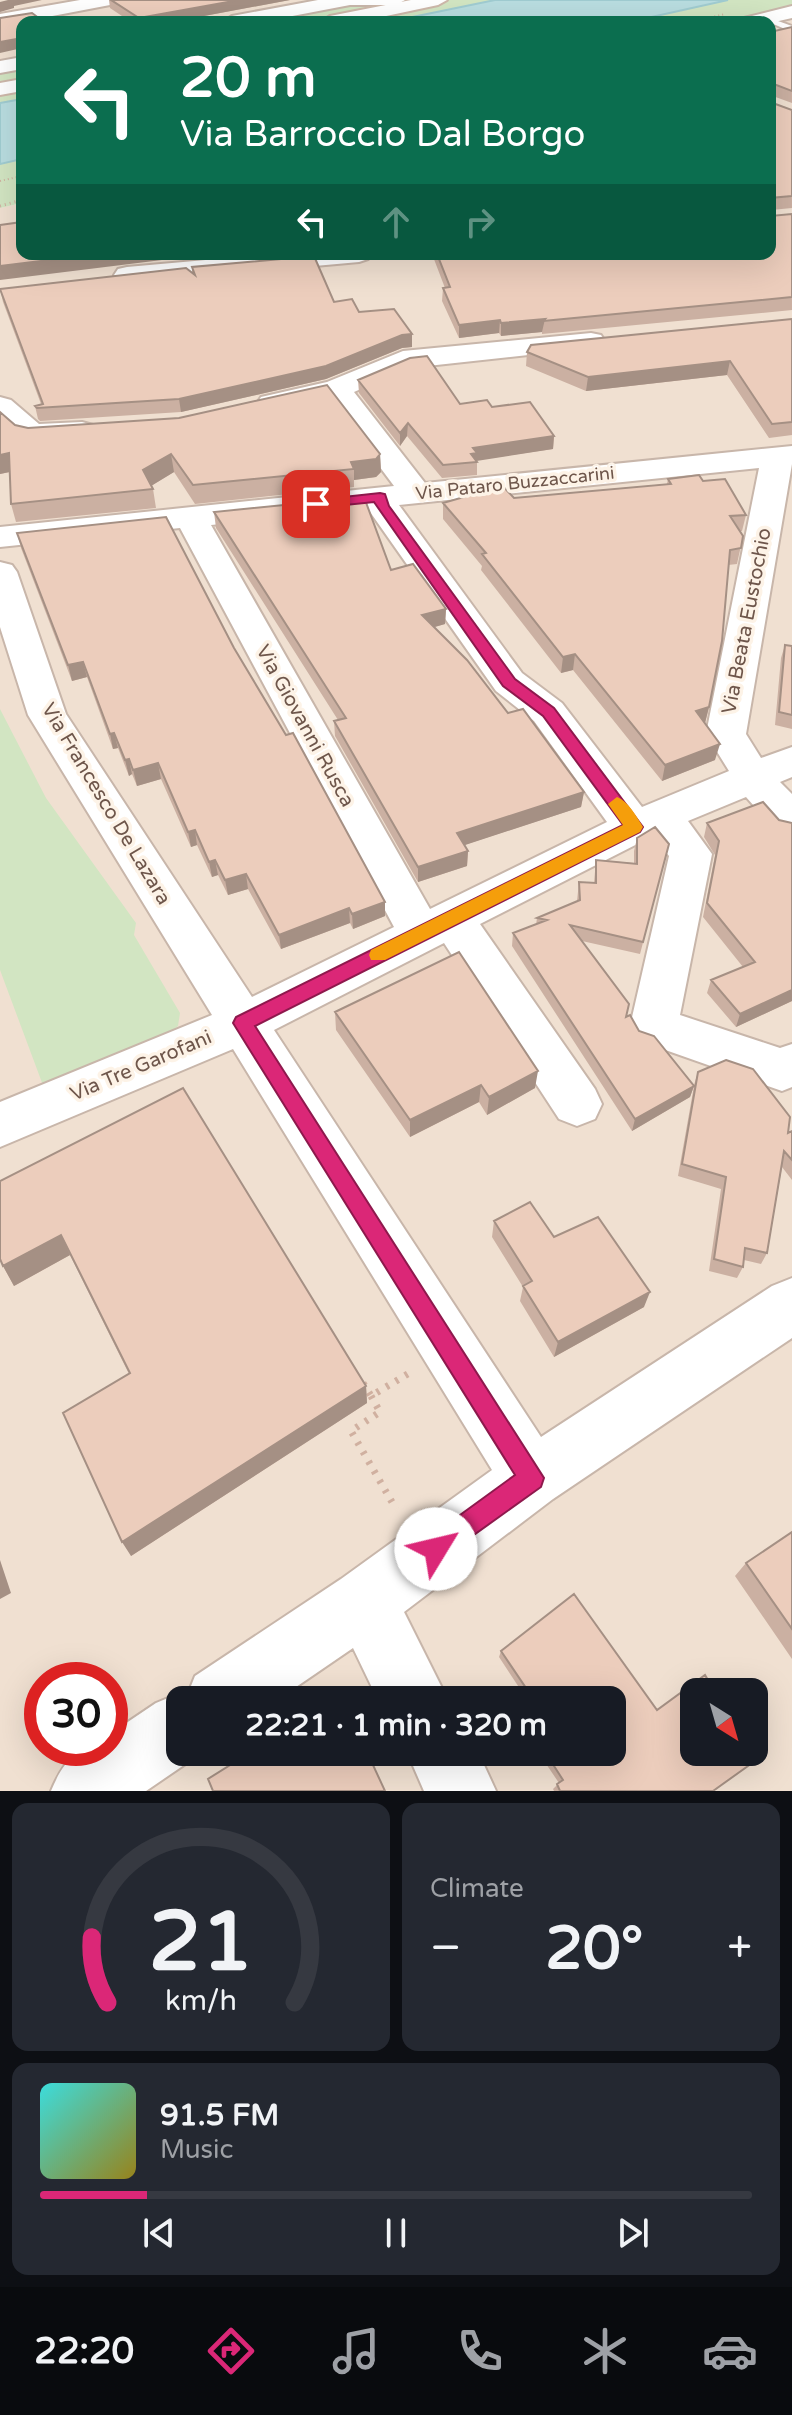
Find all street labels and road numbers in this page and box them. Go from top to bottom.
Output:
street label: Via Pataro Buzzaccarini [415,462,615,504]
street label: Via Beata Eustochio [717,526,777,716]
street label: Via Giovanni Rusca [251,641,359,811]
street label: Via Francesco De Lazara [36,699,176,909]
street label: Via Tre Garofani [67,1025,215,1107]

